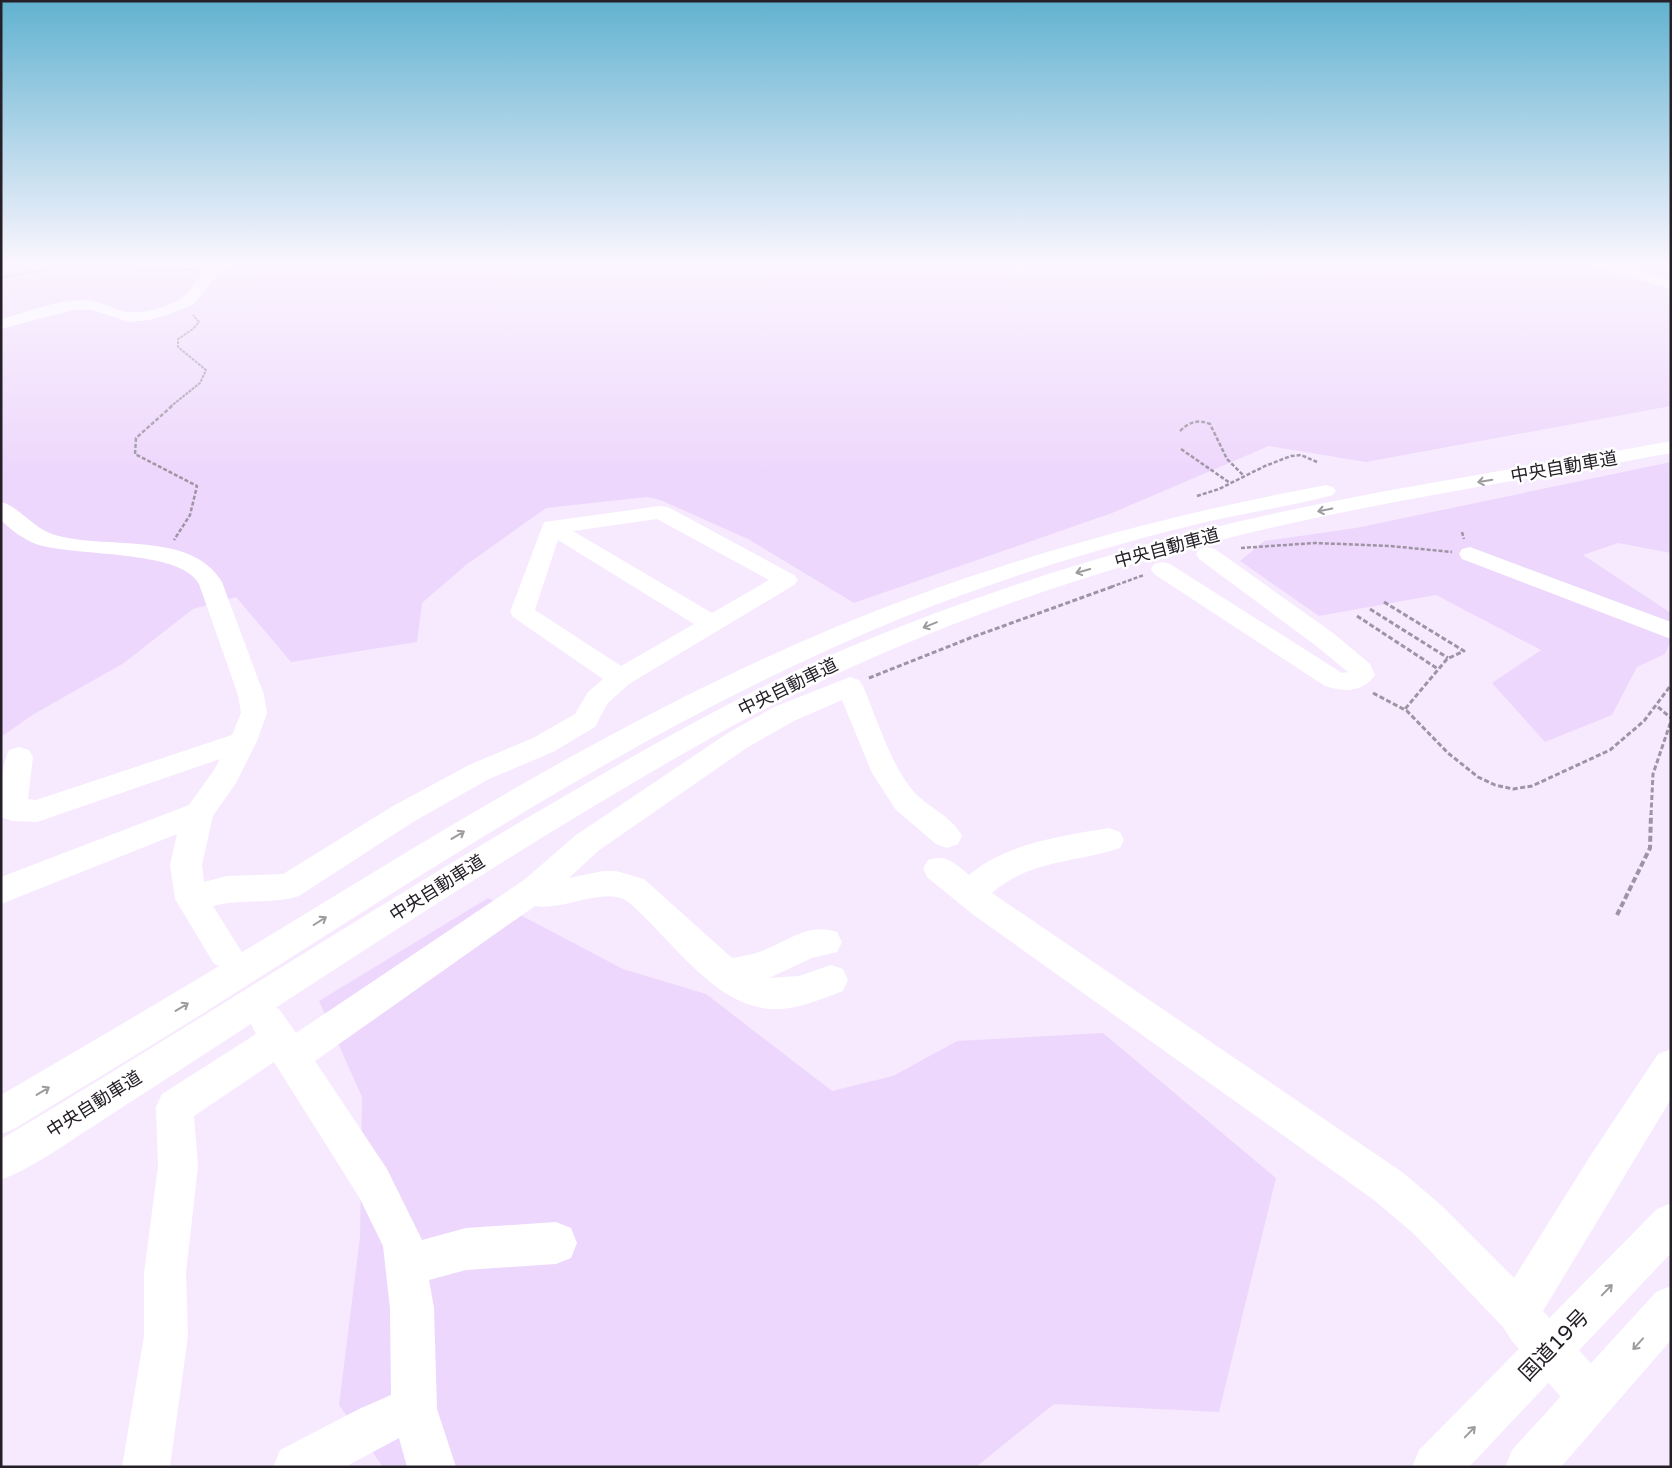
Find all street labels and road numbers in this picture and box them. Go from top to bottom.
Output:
street label: 中央自動車道 [1509,447,1619,487]
street label: 中央自動車道 [1112,523,1222,573]
street label: 中央自動車道 [735,653,841,721]
street label: 中央自動車道 [385,850,489,926]
street label: 中央自動車道 [42,1066,146,1142]
street label: 国道19号 [1514,1305,1594,1386]

